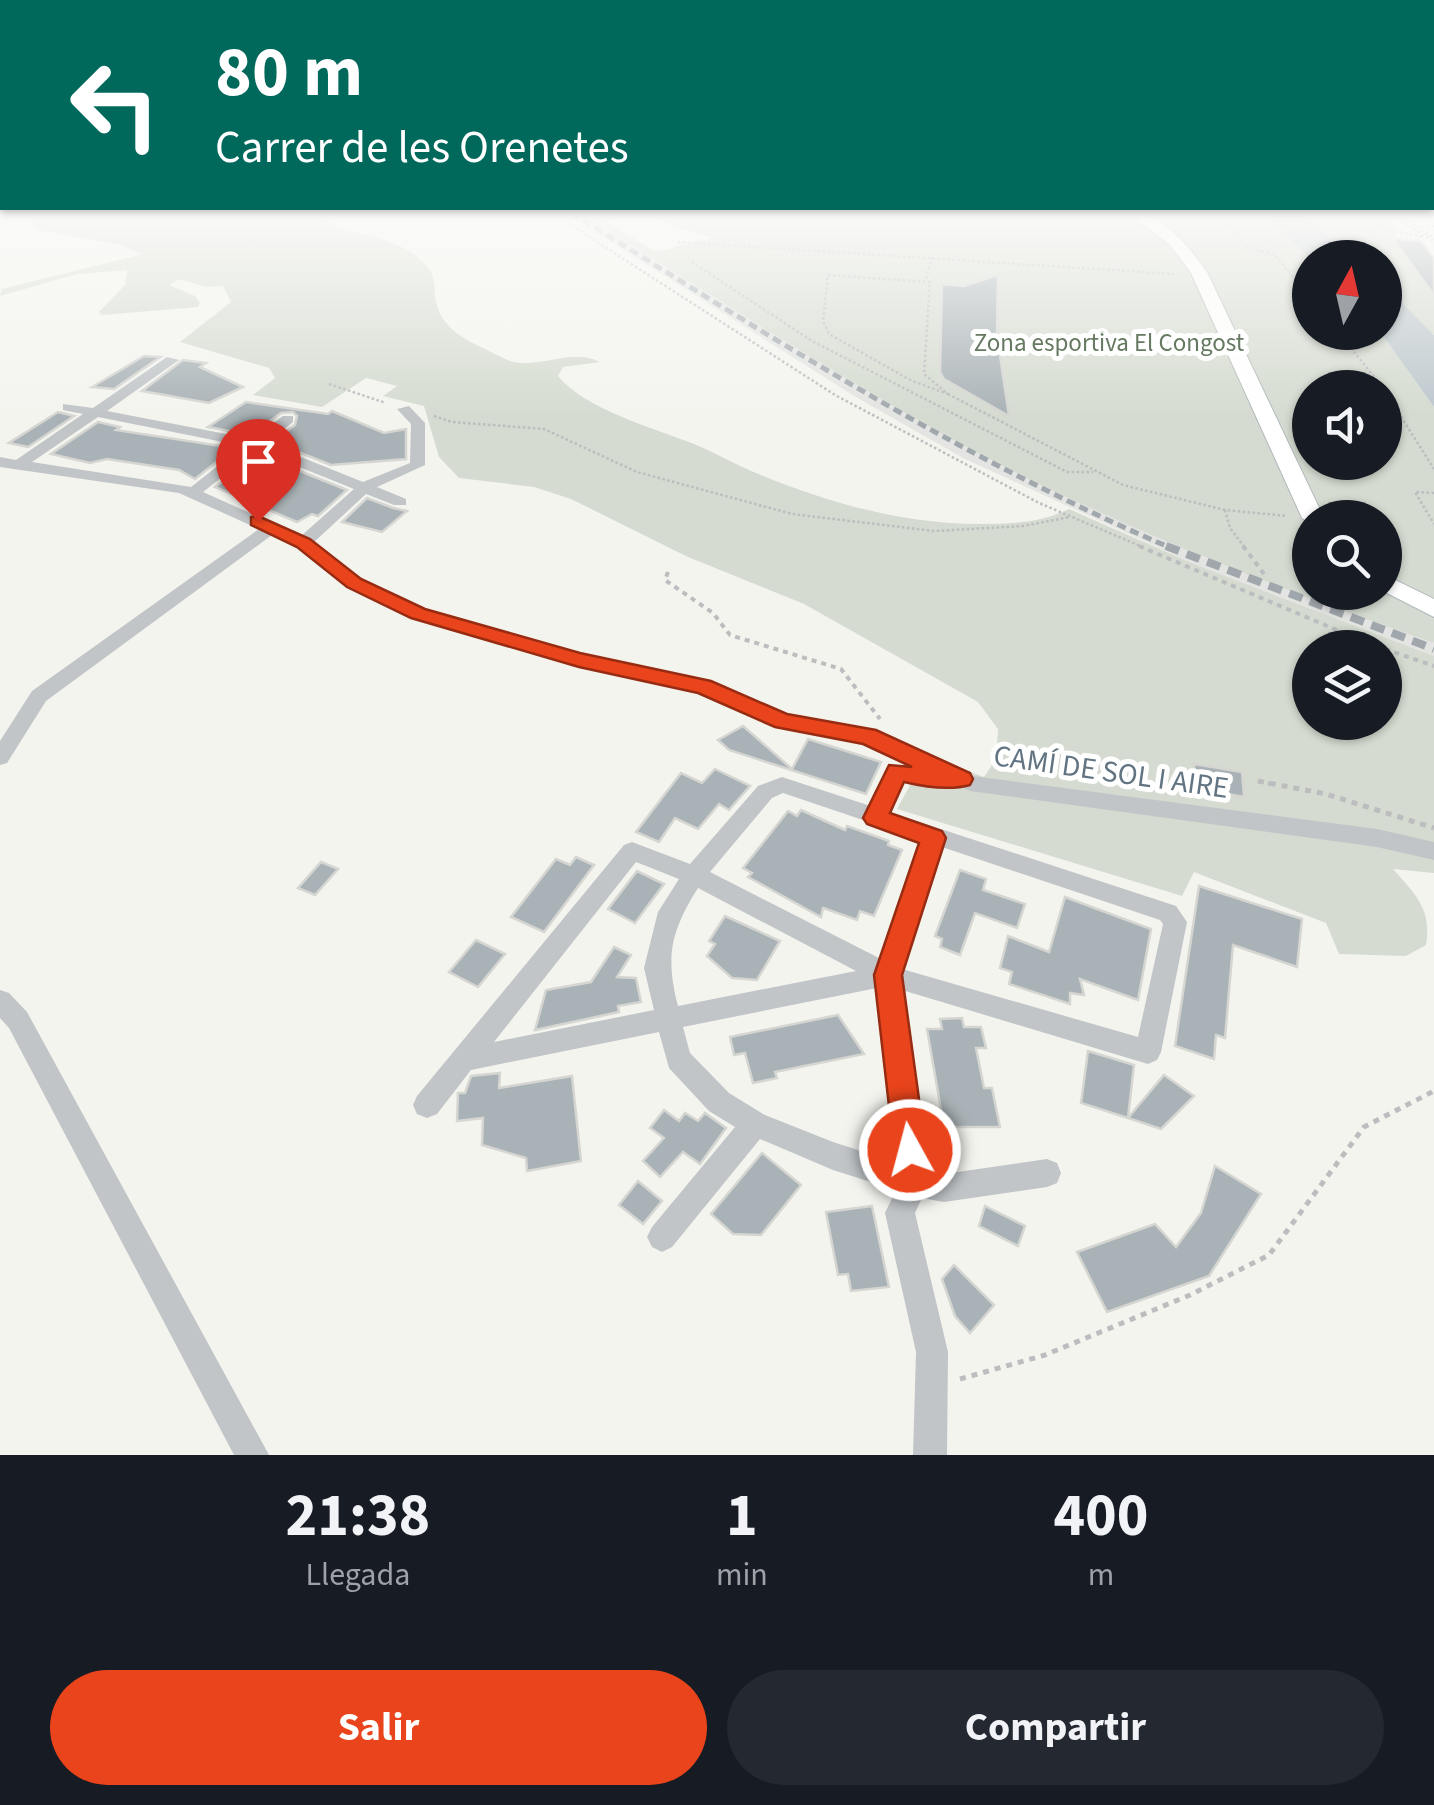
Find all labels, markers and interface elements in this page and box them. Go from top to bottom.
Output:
text: 80 m [215,23,363,123]
icon: left [50,40,180,170]
text: Carrer de les Orenetes [215,116,629,180]
north arrow [1292,240,1402,350]
map controls [1292,240,1402,740]
park label: Zona esportiva El Congost [974,325,1245,361]
button: sound [1292,370,1402,480]
pin [216,419,301,522]
icon: arrive [231,434,286,489]
button: search [1292,500,1402,610]
button: layers [1292,630,1402,740]
street label: CAMÍ DE SOL I AIRE [991,734,1231,810]
position arrow [858,1098,962,1202]
text: 21:38 [286,1474,430,1559]
text: 1 [726,1474,758,1559]
text: 400 [1053,1474,1148,1559]
text: Llegada [306,1552,410,1598]
text: min [716,1552,768,1598]
text: m [1088,1552,1114,1598]
button: Salir [50,1670,707,1785]
button: Compartir [727,1670,1384,1785]

